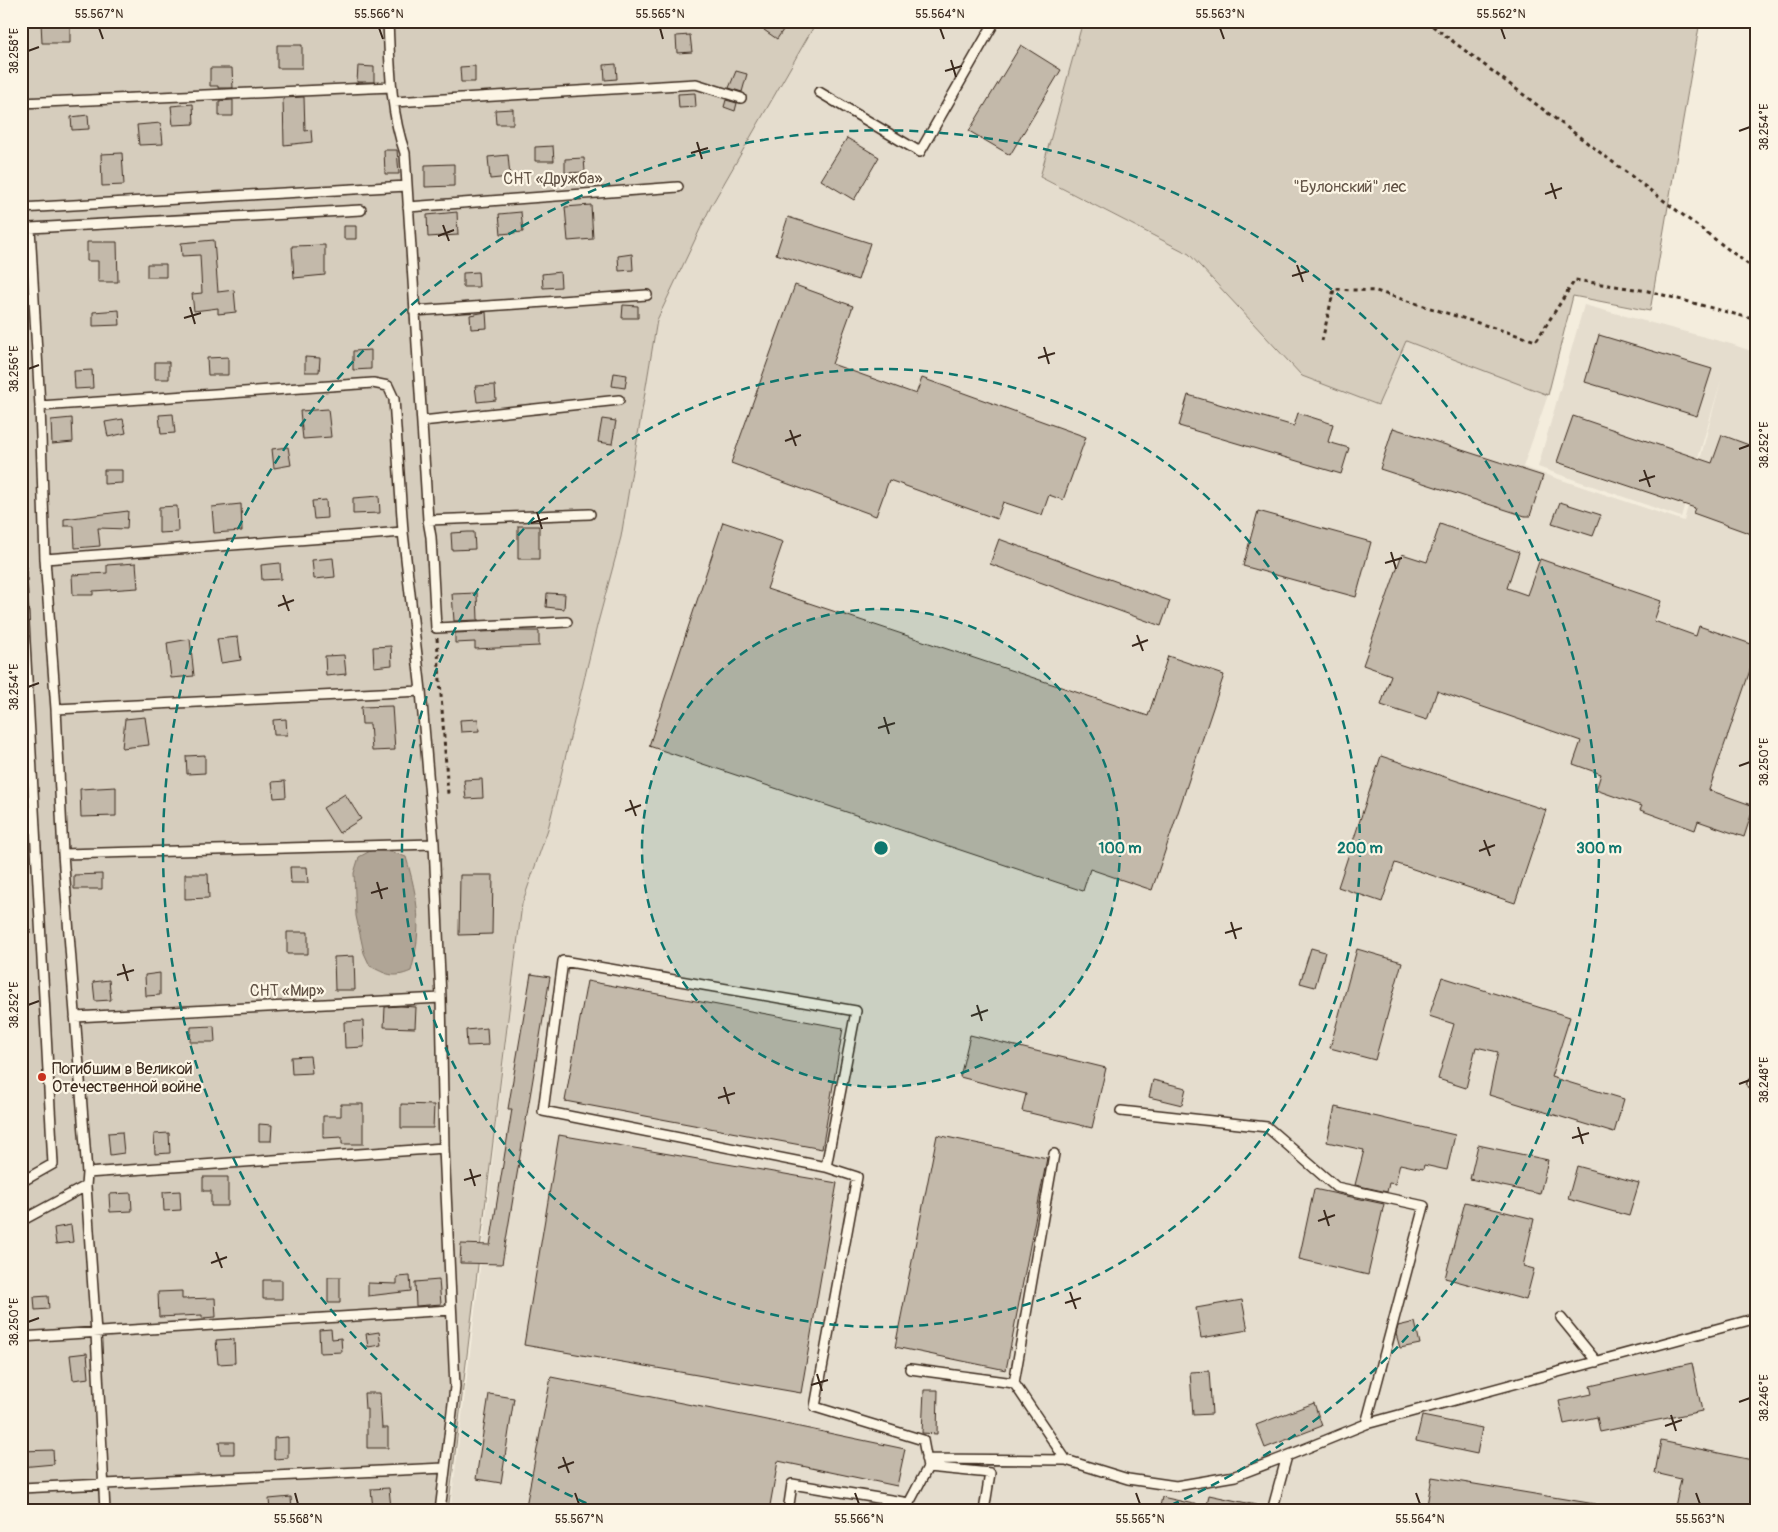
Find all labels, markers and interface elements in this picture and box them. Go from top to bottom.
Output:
text: 55.567°N [75,7,123,22]
text: 55.566°N [354,7,404,22]
text: 55.565°N [636,7,685,22]
text: 55.564°N [915,7,965,22]
text: 55.563°N [1195,7,1245,22]
text: 55.562°N [1476,7,1526,22]
text: 38.258°E [7,28,22,74]
text: 38.254°E [1757,103,1772,151]
park label: СНТ «Дружба» [503,169,603,189]
park label: "Булонский" лес [1293,177,1407,197]
text: 38.256°E [7,345,22,393]
text: 38.252°E [1757,422,1772,468]
text: 38.254°E [7,663,22,711]
text: 38.250°E [1757,738,1772,786]
centre of rings [872,839,890,857]
text: 100 m [1099,839,1141,858]
text: 200 m [1337,839,1383,858]
text: 300 m [1576,839,1622,858]
park label: СНТ «Мир» [250,981,324,1001]
text: 38.252°E [7,982,22,1028]
text: 38.248°E [1757,1057,1772,1103]
place label: Погибшим в Великой Отечественной войне [52,1059,201,1097]
marker: Погибшим в Великой Отечественной войне [36,1071,48,1083]
text: 38.250°E [7,1298,22,1346]
text: 38.246°E [1757,1374,1772,1422]
text: 55.568°N [274,1512,322,1527]
text: 55.567°N [555,1512,603,1527]
text: 55.566°N [834,1512,884,1527]
text: 55.565°N [1116,1512,1165,1527]
text: 55.564°N [1395,1512,1445,1527]
text: 55.563°N [1675,1512,1725,1527]

